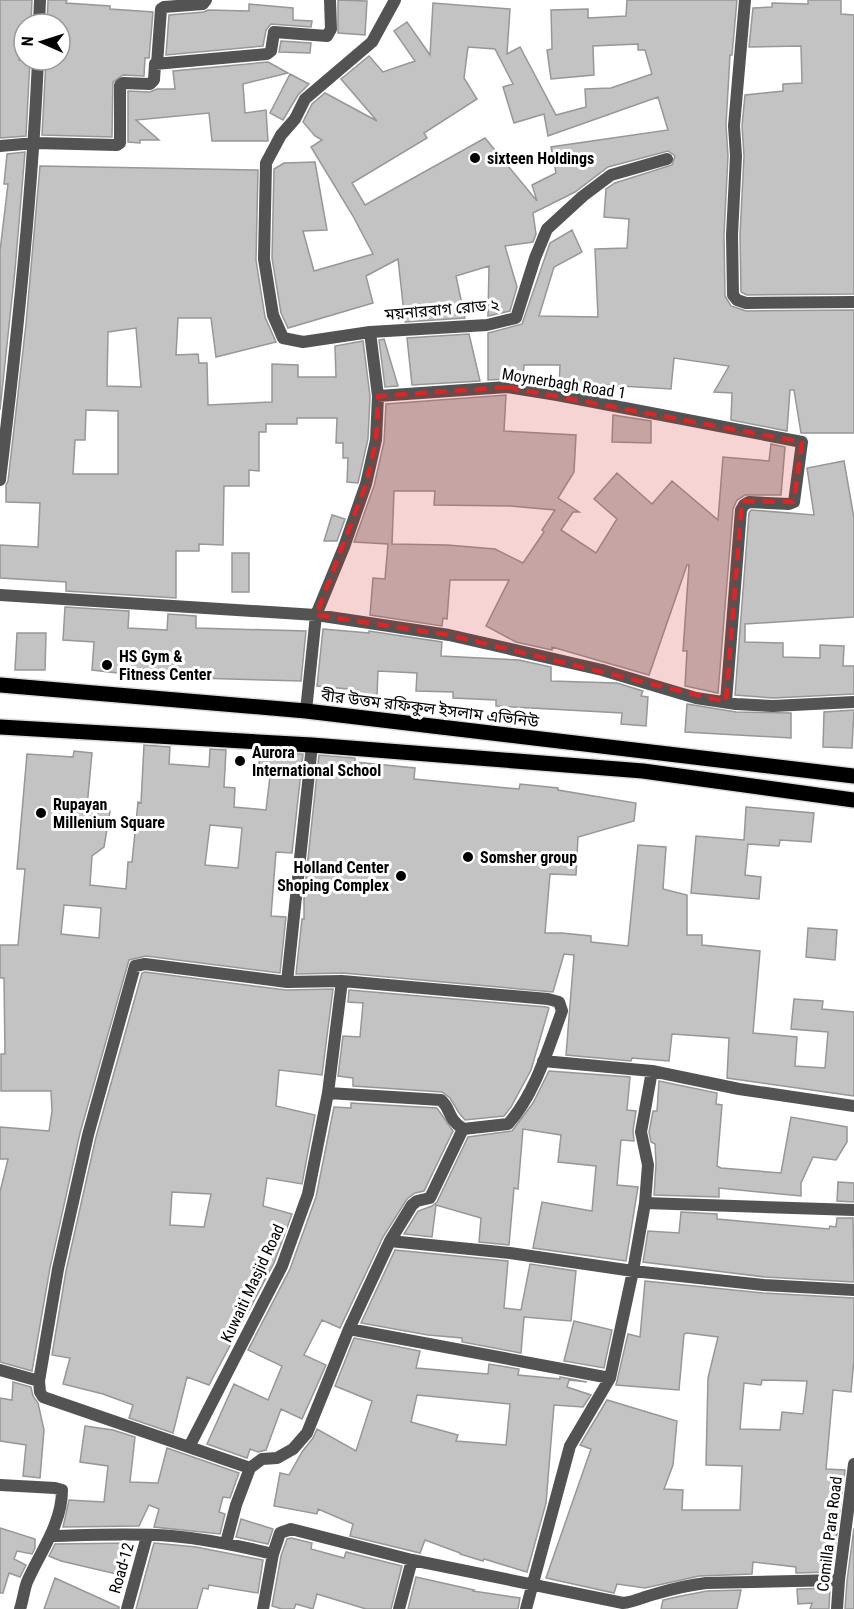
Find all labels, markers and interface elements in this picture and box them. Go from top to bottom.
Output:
north arrow [12,12,72,72]
text: N [18,36,37,47]
place label: sixteen Holdings [487,149,594,168]
marker: sixteen Holdings [468,151,482,165]
street label: ময়নারবাগ রোড ২ [383,295,501,324]
street label: Moynerbagh Road 1 [501,364,627,403]
place label: HS Gym & Fitness Center [119,647,212,684]
marker: HS Gym & Fitness Center [100,658,114,672]
street label: বীর উত্তম রফিকুল ইসলাম এভিনিউ [319,686,540,731]
place label: Aurora International School [252,743,381,780]
marker: Aurora International School [233,754,247,768]
place label: Rupayan Millenium Square [53,795,165,832]
marker: Rupayan Millenium Square [34,806,48,820]
place label: Somsher group [480,848,577,867]
marker: Somsher group [461,850,475,864]
place label: Holland Center Shoping Complex [277,858,390,895]
marker: Holland Center Shoping Complex [394,869,408,883]
street label: Kuwaiti Masjid Road [217,1221,288,1345]
street label: Comilla Para Road [813,1475,846,1593]
street label: Road-12 [105,1540,138,1596]

